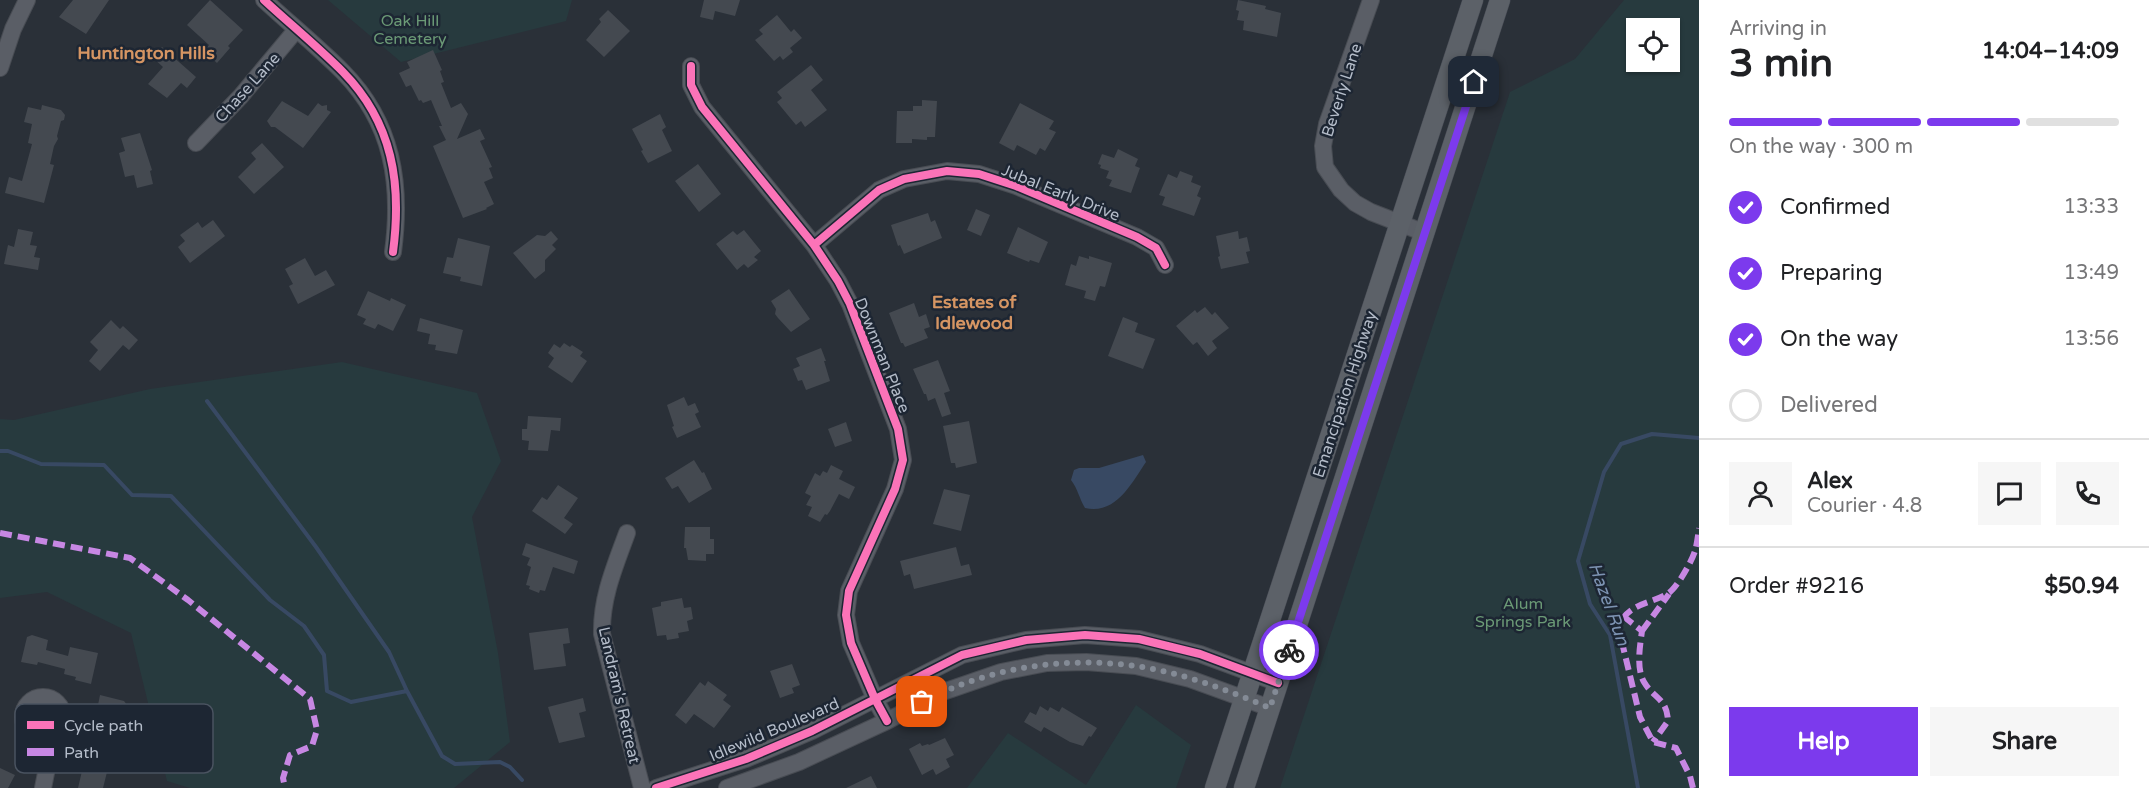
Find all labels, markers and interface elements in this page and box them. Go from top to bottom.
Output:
park label: Oak Hill Cemetery [373,11,447,49]
text: Arriving in [1729,17,1827,41]
map controls [1626,18,1680,72]
button: locate [1626,18,1680,72]
text: 14:04–14:09 [1982,38,2119,64]
text: 3 min [1729,40,1833,87]
street label: Beverly Lane [1317,41,1366,140]
district label: Huntington Hills [77,42,215,64]
street label: Chase Lane [211,48,285,127]
pin [1448,56,1499,107]
icon: home [1457,65,1490,98]
text: On the way · 300 m [1729,135,1913,159]
street label: Jubal Early Drive [999,160,1123,226]
icon: check [1729,191,1762,224]
text: Confirmed [1780,194,1890,220]
text: 13:33 [2064,195,2119,219]
icon: check [1729,257,1762,290]
text: Preparing [1780,260,1883,286]
text: 13:49 [2064,261,2119,285]
district label: Estates of Idlewood [932,291,1017,334]
street label: Downman Place [850,295,914,416]
street label: Emancipation Highway [1309,308,1382,480]
icon: check [1729,323,1762,356]
text: On the way [1780,326,1898,352]
text: 13:56 [2064,327,2119,351]
text: Delivered [1780,392,1878,418]
button: person [1729,462,1792,525]
button: chat [1978,462,2041,525]
button: phone [2056,462,2119,525]
text: Alex [1807,468,1853,494]
text: Courier · 4.8 [1807,494,1922,518]
water label: Hazel Run [1584,559,1635,649]
text: Order #9216 [1729,573,1864,599]
text: $50.94 [2044,573,2119,599]
park label: Alum Springs Park [1475,594,1571,632]
courier [1259,620,1319,680]
street label: Landram's Retreat [594,625,644,766]
icon: bike [1273,634,1306,667]
pin [896,676,947,727]
icon: bag [905,685,938,718]
street label: Idlewild Boulevard [706,694,842,766]
legend [15,704,213,773]
button: Help [1729,707,1918,776]
button: Share [1930,707,2119,776]
text: Cycle path [64,716,143,736]
text: Path [64,743,99,763]

